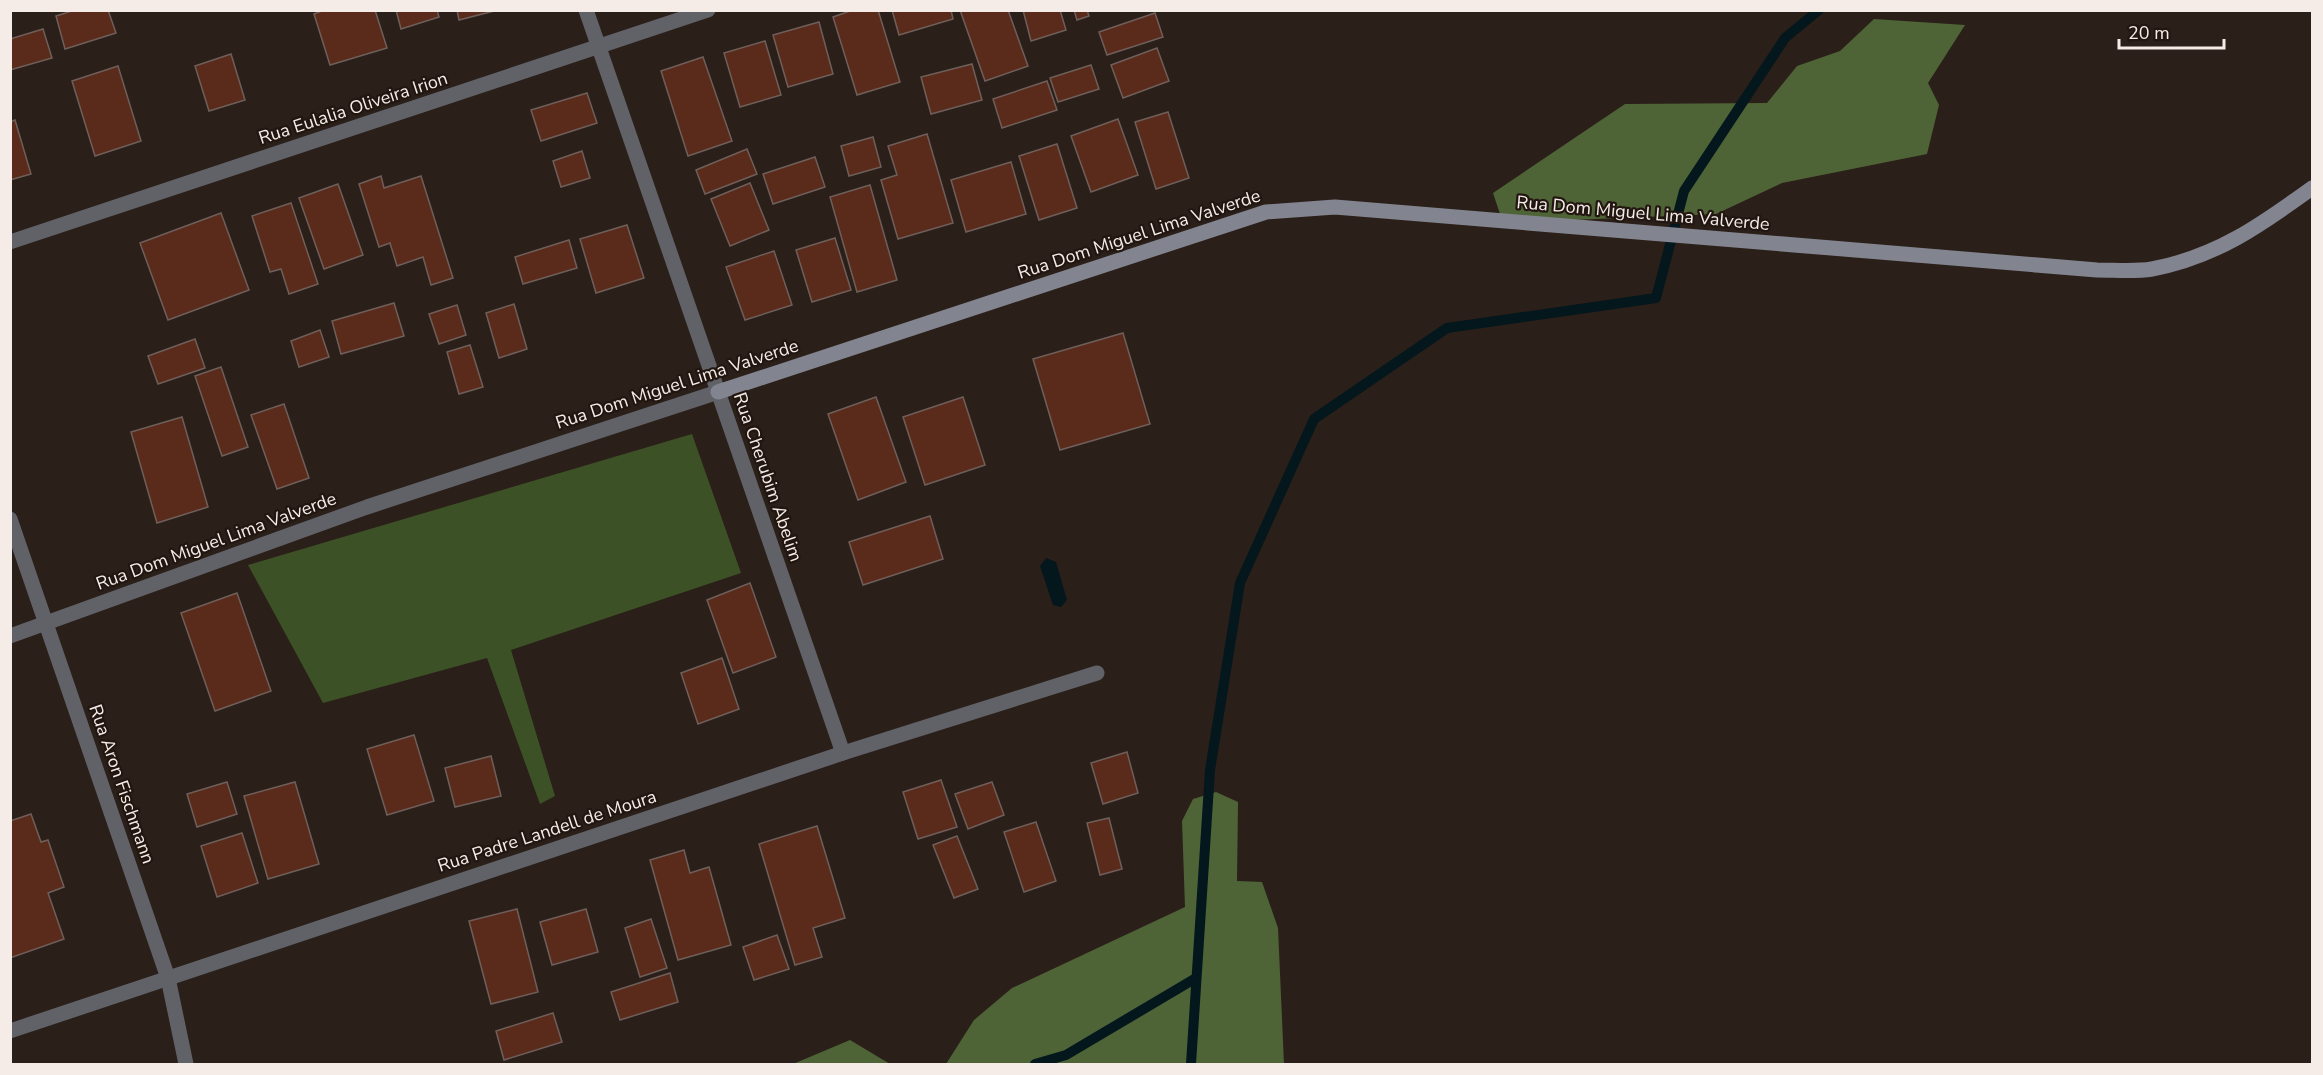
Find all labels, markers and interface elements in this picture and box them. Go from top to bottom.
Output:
scale bar [2119,12,2224,50]
text: 20 m [2128,21,2170,45]
street label: Rua Eulalia Oliveira Irion [255,66,451,150]
street label: Rua Dom Miguel Lima Valverde [1014,183,1264,285]
street label: Rua Dom Miguel Lima Valverde [1515,190,1771,236]
street label: Rua Dom Miguel Lima Valverde [552,333,802,435]
street label: Rua Cherubim Abelim [728,389,808,565]
street label: Rua Dom Miguel Lima Valverde [92,486,340,596]
street label: Rua Aron Fischmann [83,701,161,867]
street label: Rua Padre Landell de Moura [434,784,660,878]

